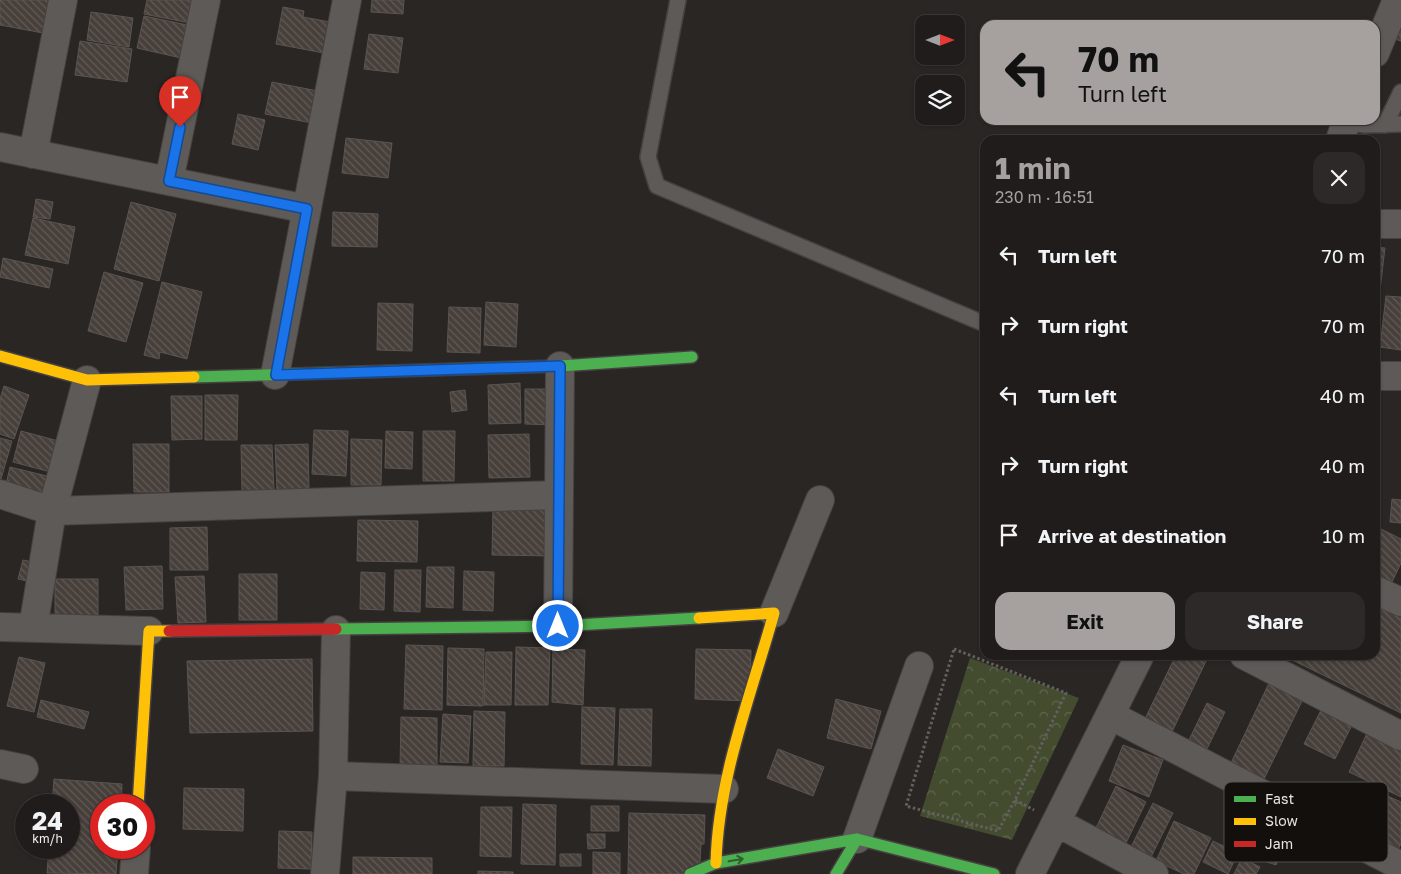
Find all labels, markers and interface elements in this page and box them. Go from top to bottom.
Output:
north arrow [915,15,965,65]
map controls [915,15,965,125]
text: 70 m [1078,38,1159,80]
icon: left [995,40,1060,105]
button: layers [915,75,965,125]
pin [159,76,201,127]
text: Turn left [1078,80,1167,107]
icon: arrive [166,83,194,111]
text: 1 min [995,150,1071,186]
button: close [1313,152,1365,204]
text: 230 m · 16:51 [995,187,1094,207]
icon: left [995,241,1023,269]
text: Turn left [1038,244,1117,267]
text: 70 m [1322,244,1365,267]
icon: right [995,311,1023,339]
text: Turn right [1038,314,1128,337]
text: 70 m [1322,314,1365,337]
icon: left [995,381,1023,409]
text: Turn left [1038,384,1117,407]
text: 40 m [1320,384,1365,407]
icon: right [995,451,1023,479]
text: Turn right [1038,454,1128,477]
text: 40 m [1320,454,1365,477]
icon: arrive [995,521,1023,549]
text: Arrive at destination [1038,524,1226,547]
text: 10 m [1322,524,1365,547]
button: Exit [995,592,1175,650]
button: Share [1185,592,1365,650]
position arrow [531,599,583,651]
legend [1224,782,1388,862]
text: Fast [1265,790,1294,807]
speed limit sign: 30 [90,794,155,859]
text: 24 [32,805,63,836]
text: Slow [1265,812,1298,829]
text: km/h [32,831,63,846]
text: Jam [1265,835,1293,852]
one-way arrow [728,854,744,864]

